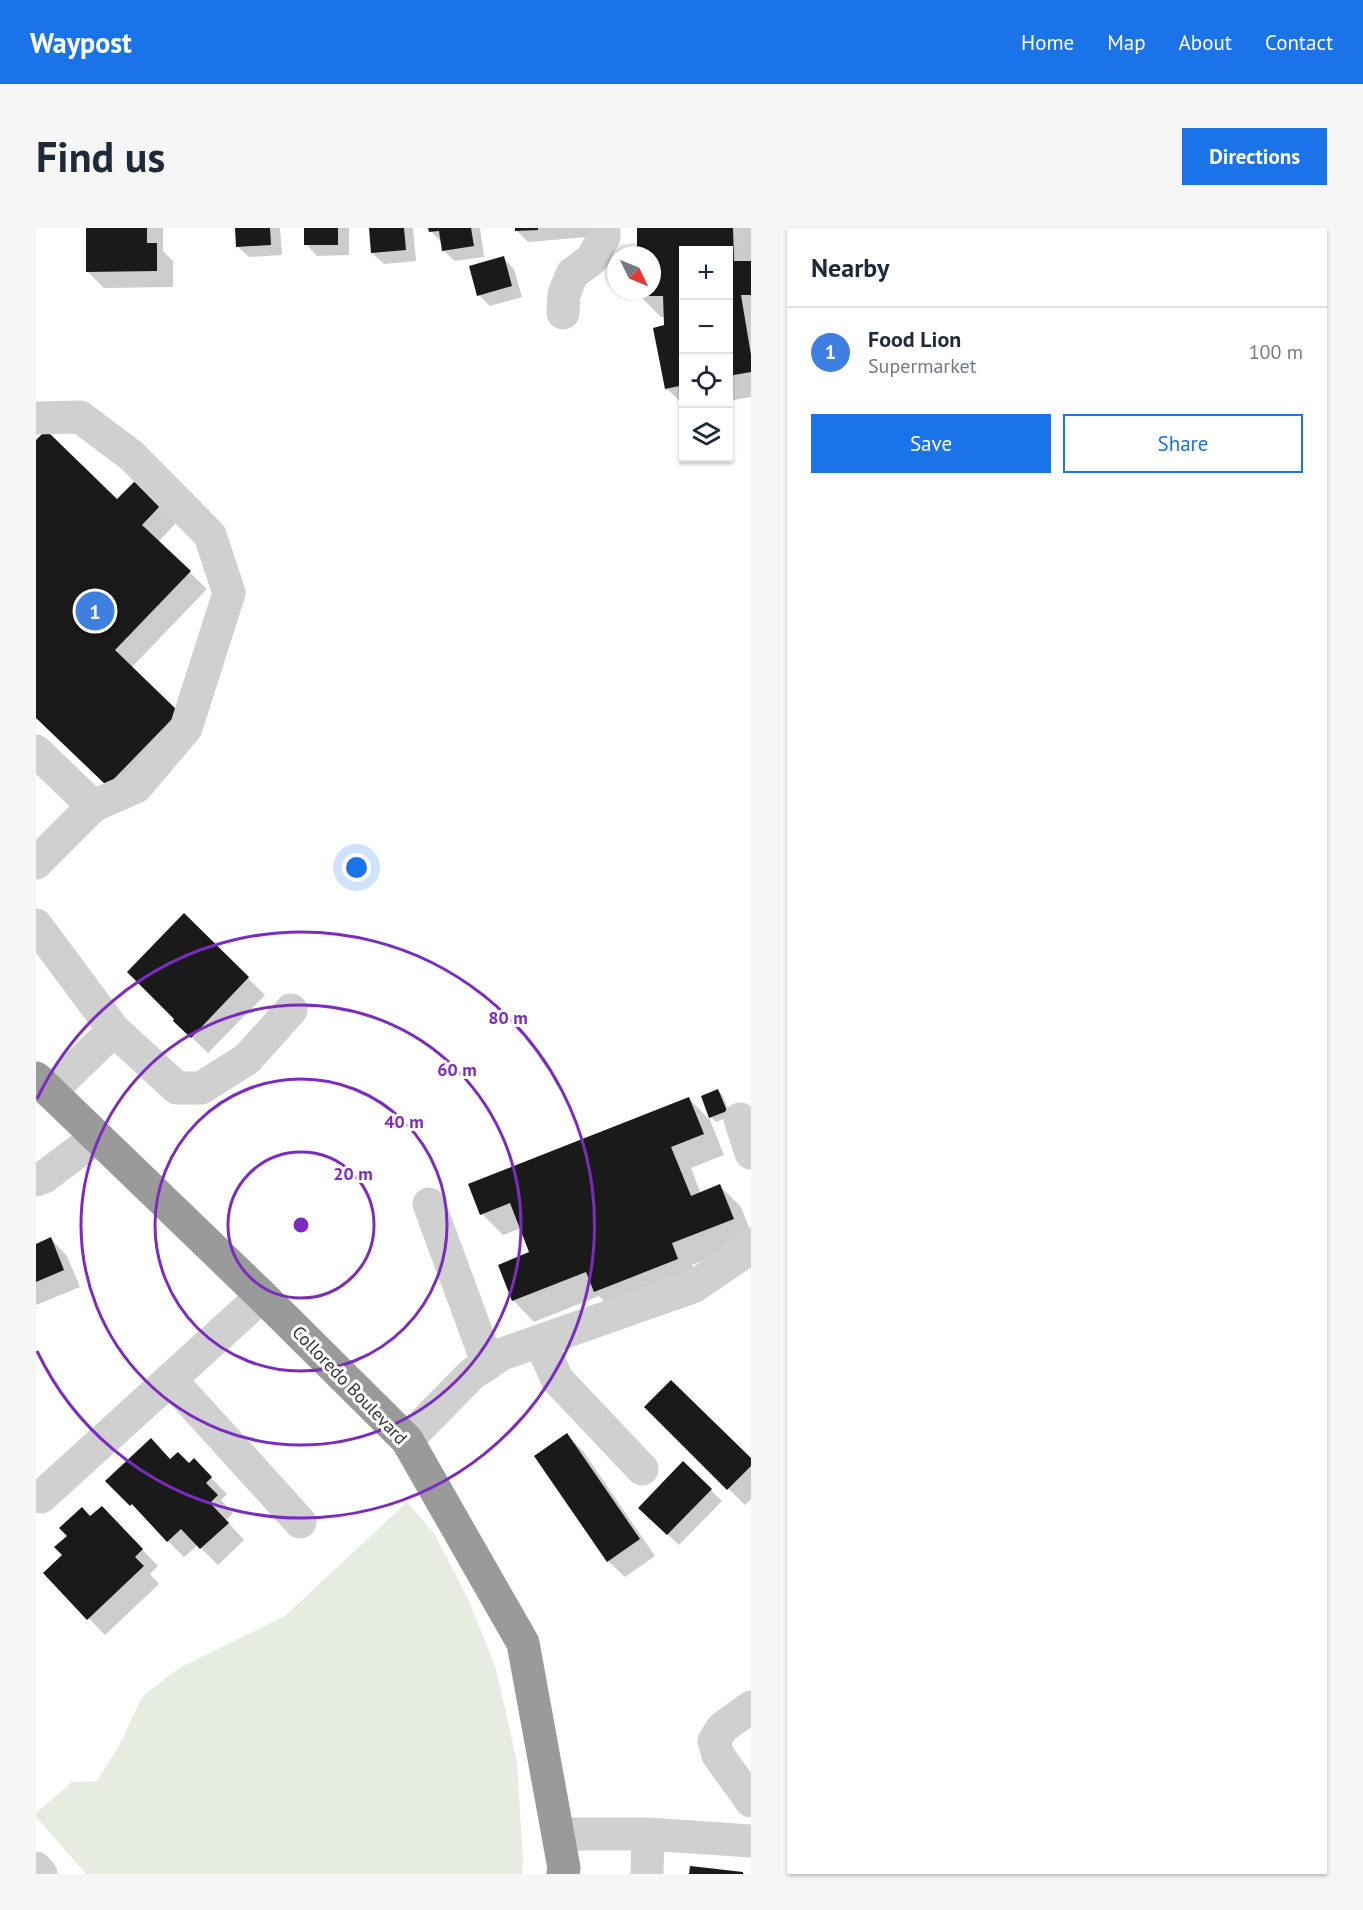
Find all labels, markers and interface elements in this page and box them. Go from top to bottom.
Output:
text: Waypost [30,24,132,61]
text: Home [1021,29,1074,56]
text: Map [1107,29,1146,56]
text: About [1179,29,1232,56]
text: Contact [1265,29,1333,56]
button: Directions [1182,128,1327,185]
text: Find us [36,129,165,184]
north arrow [607,246,661,300]
map controls [679,246,733,462]
button: + [679,246,733,300]
text: Nearby [811,251,889,284]
button: − [679,300,733,354]
text: Food Lion [868,325,961,353]
text: 1 [825,339,836,365]
text: 100 m [1249,339,1303,365]
text: Supermarket [868,353,976,379]
button: locate [679,354,733,408]
button: layers [679,408,733,462]
button: Save [811,414,1051,473]
button: Share [1063,414,1303,473]
pin: 1 [76,588,114,634]
your location [342,853,371,882]
text: 80 m [488,1006,528,1029]
text: 60 m [437,1058,477,1081]
text: 40 m [384,1110,424,1133]
text: 20 m [333,1162,373,1185]
centre of rings [291,1215,311,1235]
street label: Colloredo Boulevard [287,1321,413,1449]

